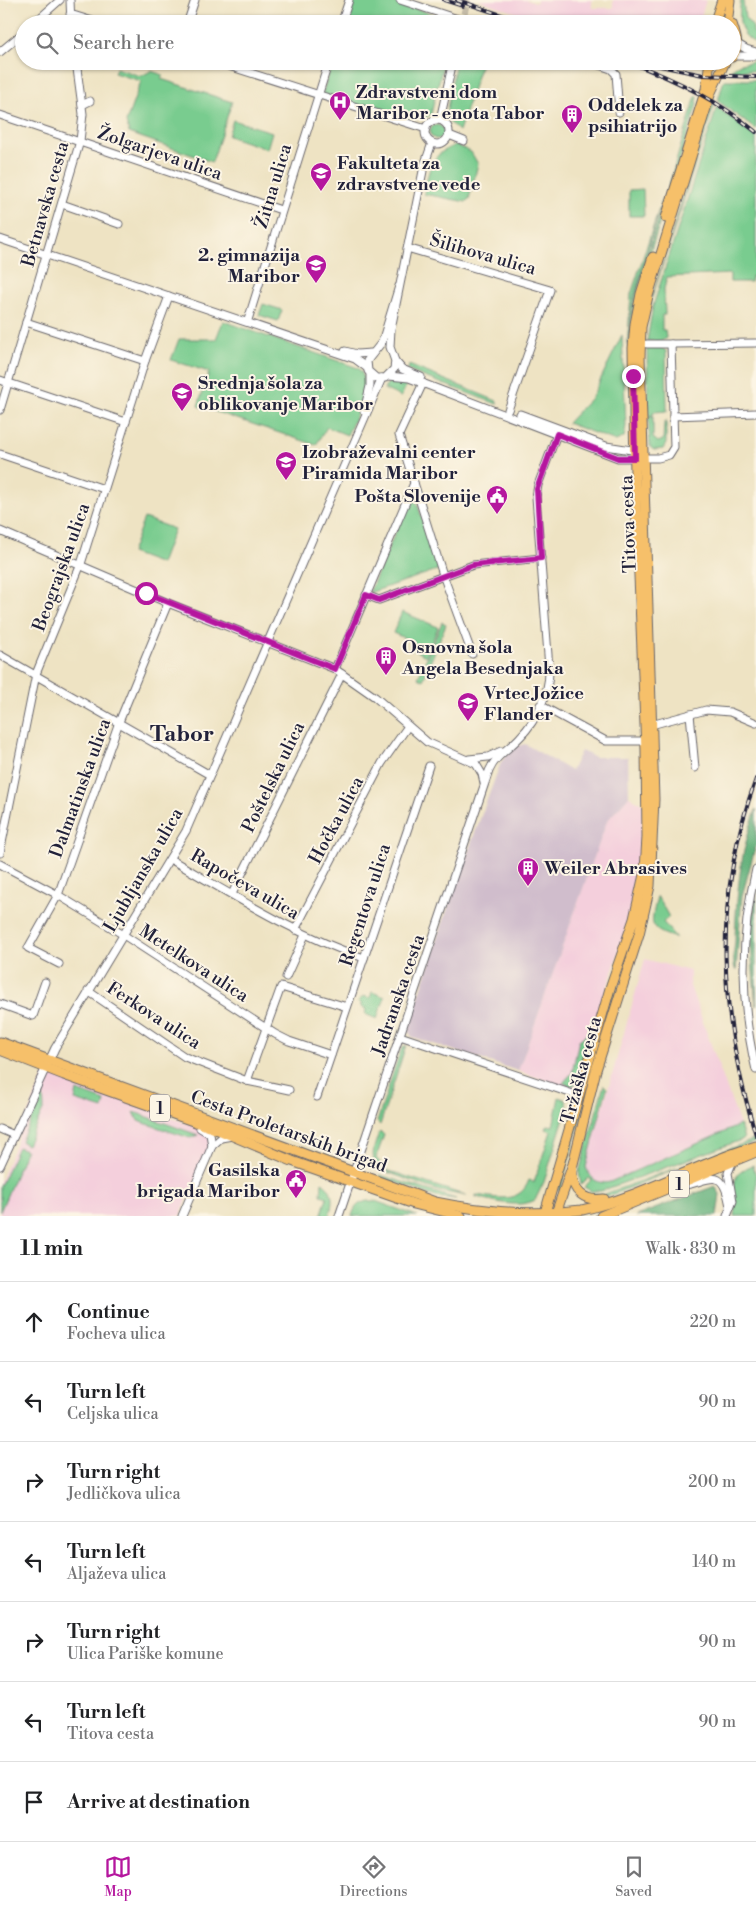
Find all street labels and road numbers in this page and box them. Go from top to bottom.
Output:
street label: Žolgarjeva ulica [95,121,226,186]
street label: Betnavska cesta [16,138,75,270]
street label: Žitna ulica [250,140,297,231]
street label: Šilihova ulica [427,228,539,281]
street label: Titova cesta [615,474,642,573]
street label: Beograjska ulica [27,499,96,635]
street label: Dalmatinska ulica [45,714,117,861]
street label: Poštelska ulica [237,717,311,836]
street label: Hočka ulica [304,772,370,868]
street label: Ljubljanska ulica [99,803,189,937]
street label: Regentova ulica [335,840,396,969]
street label: Rapočeva ulica [186,844,304,925]
street label: Metelkova ulica [135,919,254,1008]
street label: Jadranska cesta [367,930,430,1060]
street label: Ferkova ulica [102,976,206,1055]
street label: Tržaška cesta [556,1013,607,1126]
street label: Cesta Proletarskih brigad [187,1085,391,1178]
road number: 1 [150,1094,170,1122]
road number: 1 [669,1170,689,1198]

